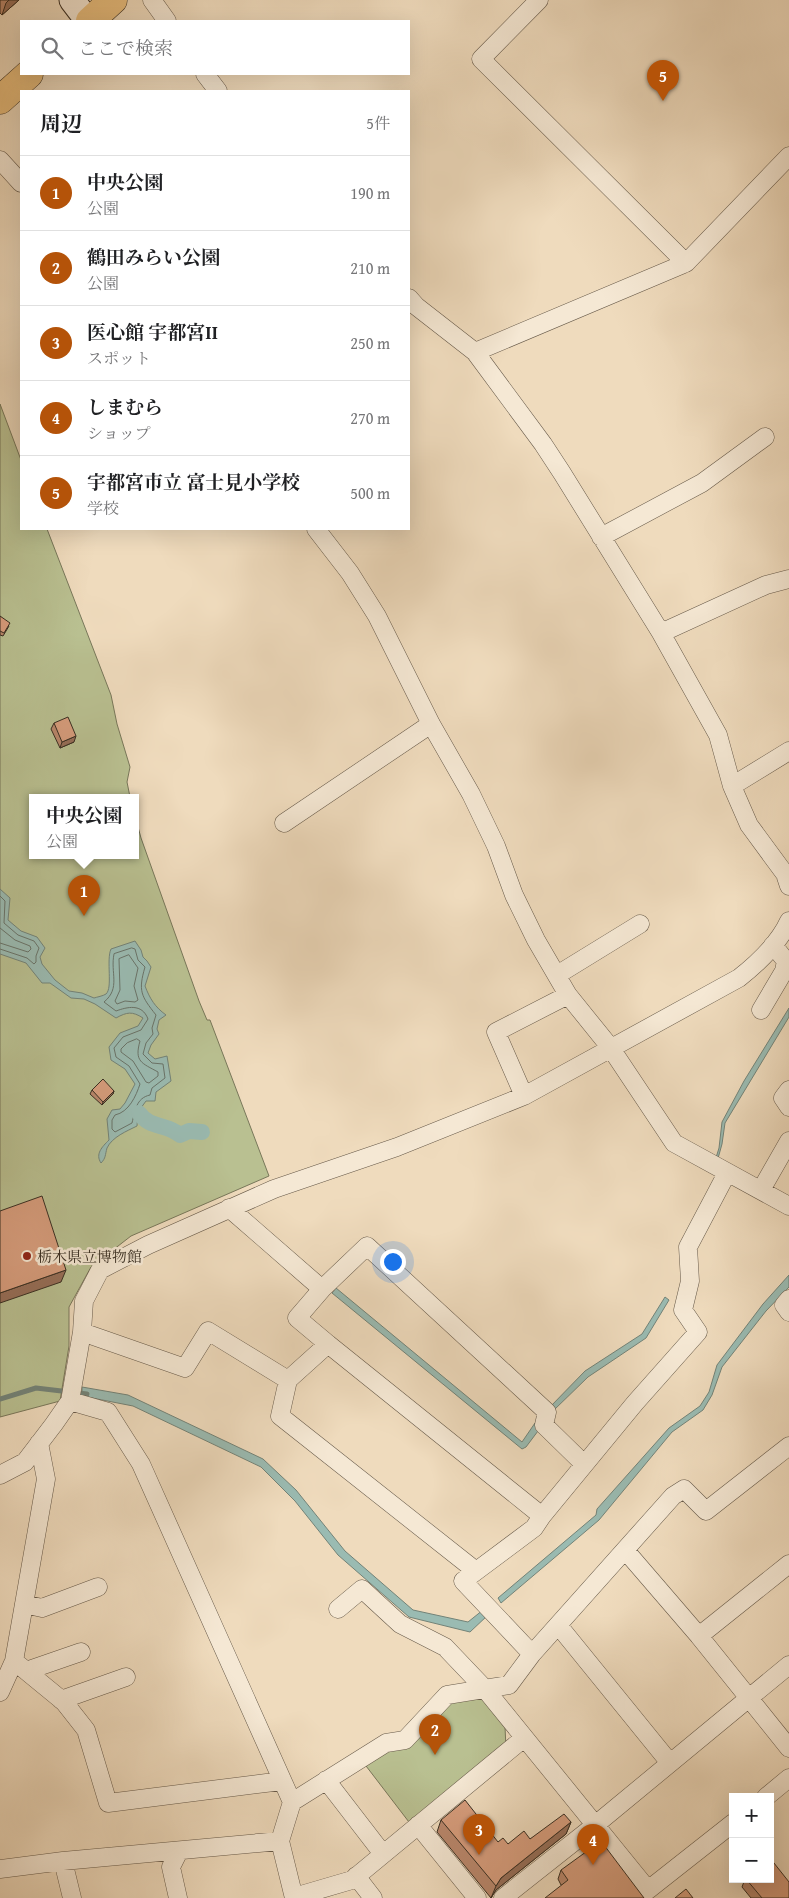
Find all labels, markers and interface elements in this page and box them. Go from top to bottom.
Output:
search box [20,20,410,75]
icon: search [38,34,66,62]
text: ここで検索 [78,34,173,62]
pin: 5 [647,60,679,101]
text: 周辺 [40,108,82,139]
text: 5件 [366,111,390,135]
text: 中央公園 [87,168,163,196]
text: 1 [52,181,60,205]
text: 190 m [350,181,390,205]
text: 公園 [87,196,119,220]
text: 鶴田みらい公園 [87,243,220,271]
text: 2 [52,256,60,280]
text: 210 m [350,256,390,280]
text: 公園 [87,271,119,295]
text: 医心館 宇都宮Ⅱ [87,318,218,346]
text: 3 [52,331,60,355]
text: 250 m [350,331,390,355]
text: スポット [87,346,151,370]
text: しまむら [87,393,163,421]
text: 4 [52,406,60,430]
text: 270 m [350,406,390,430]
text: ショップ [87,421,151,445]
text: 宇都宮市立 富士見小学校 [87,468,300,496]
text: 5 [52,481,60,505]
text: 500 m [350,481,390,505]
text: 学校 [87,496,119,520]
popup [29,794,139,859]
text: 中央公園 [46,801,122,829]
text: 公園 [46,829,78,853]
pin: 1 [68,875,100,916]
place label: 栃木県立博物館 [37,1246,142,1267]
your location [380,1249,406,1275]
marker: 栃木県立博物館 [21,1250,33,1262]
pin: 2 [419,1714,451,1755]
map controls [729,1793,774,1883]
button: + [729,1793,774,1838]
pin: 3 [463,1814,495,1855]
pin: 4 [577,1824,609,1865]
button: − [729,1838,774,1883]

